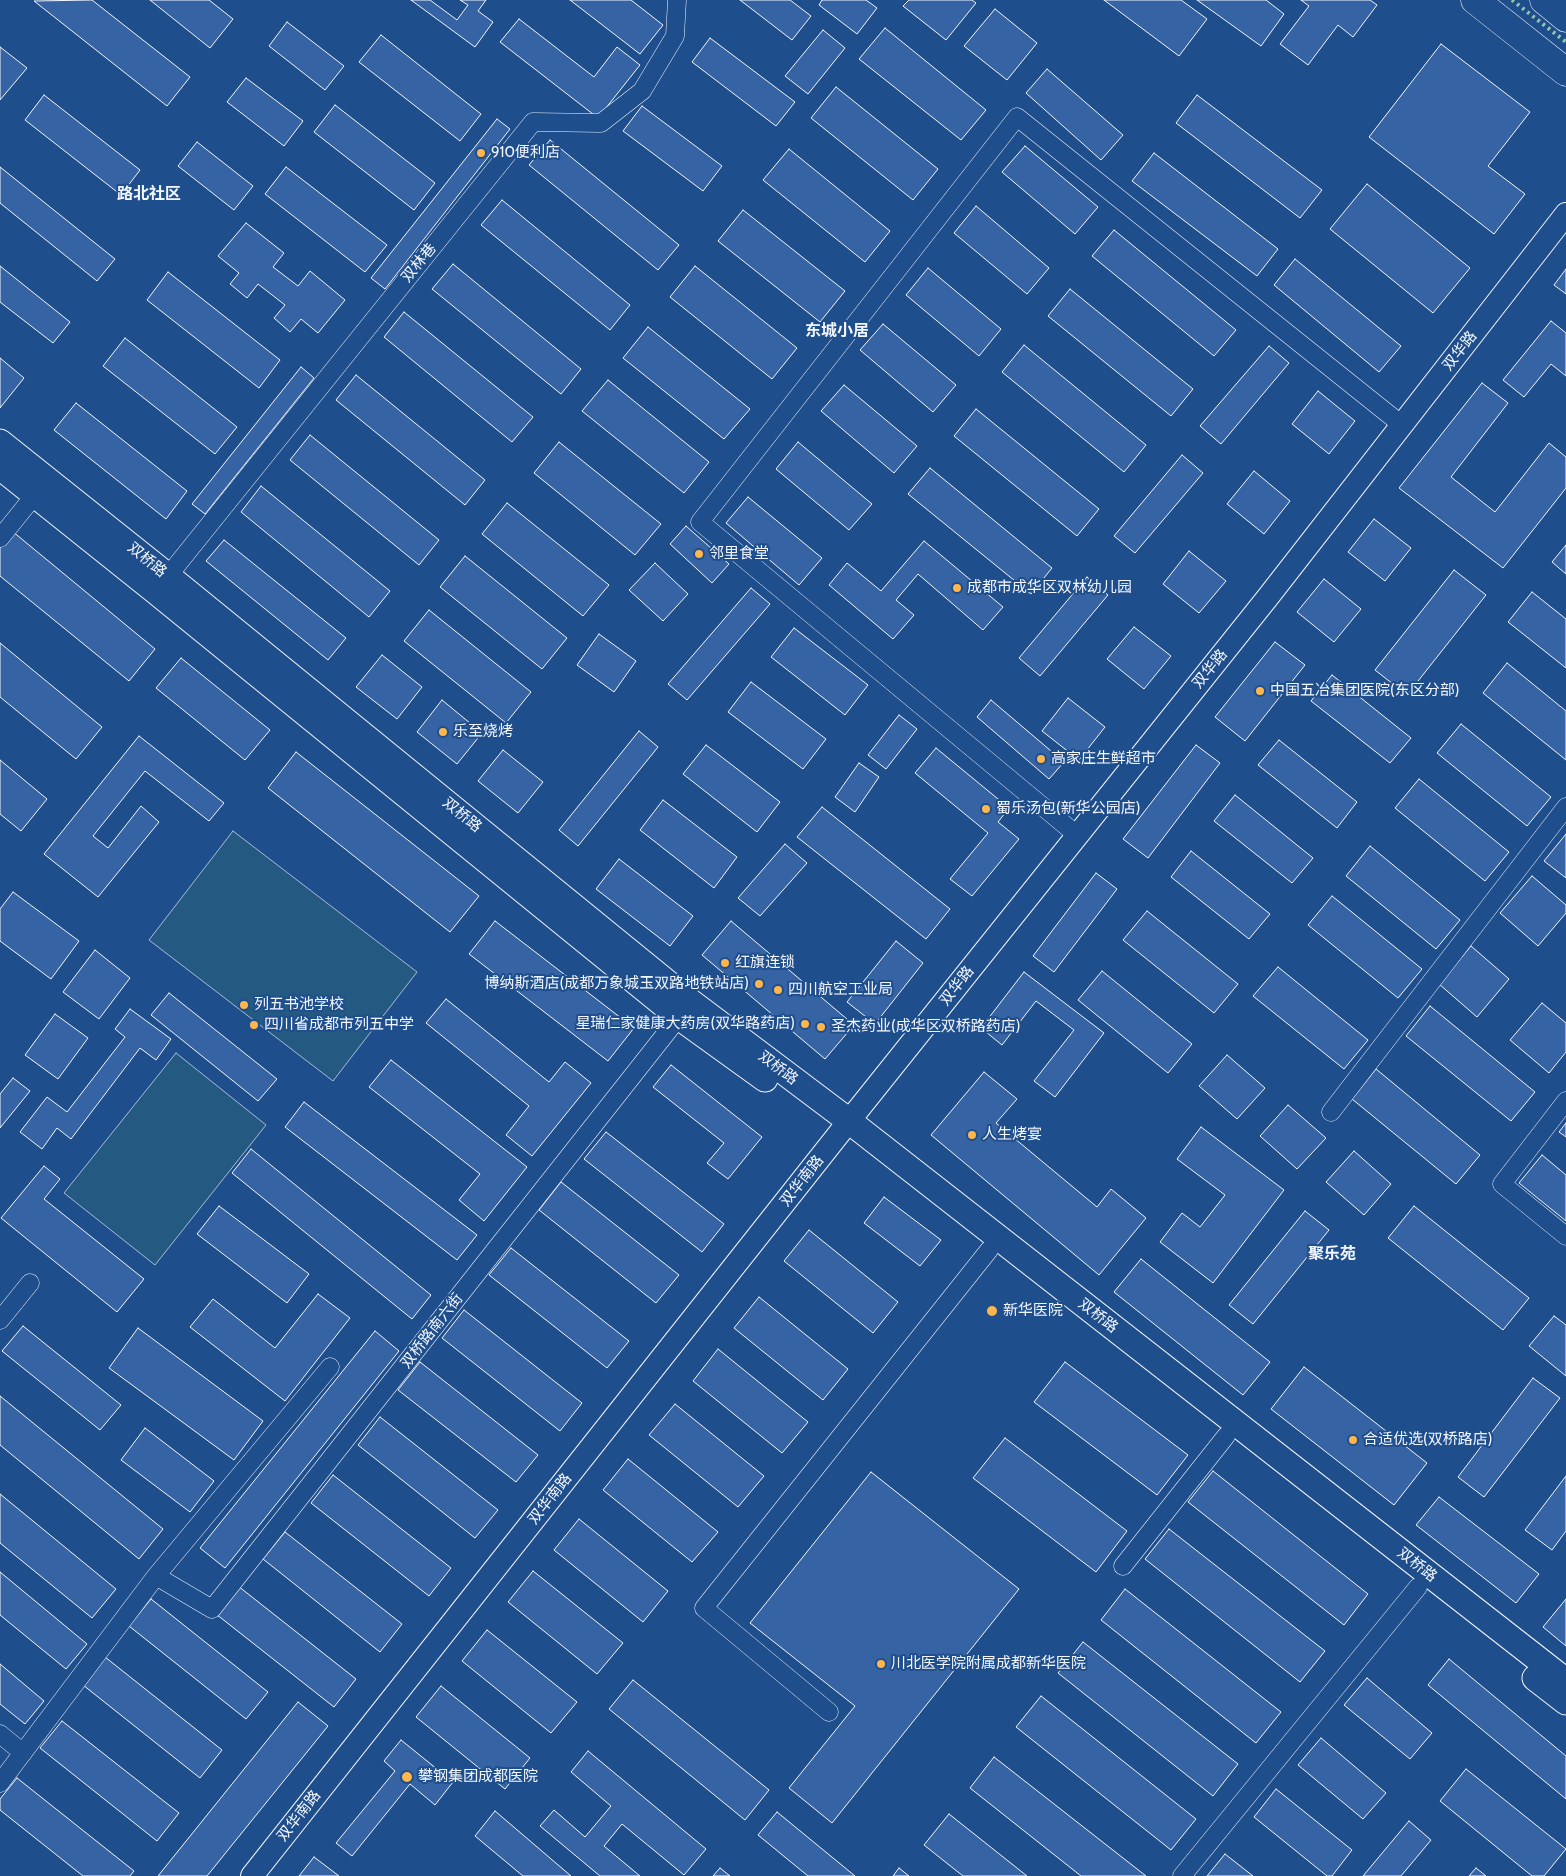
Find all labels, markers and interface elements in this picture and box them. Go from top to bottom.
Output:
place label: 910便利店 [491,144,560,162]
marker: 910便利店 [475,147,487,159]
district label: 路北社区 [117,184,181,204]
street label: 双林巷 [398,240,440,286]
district label: 东城小居 [805,321,869,341]
street label: 双华路 [1439,328,1481,374]
street label: 双桥路 [124,539,170,581]
place label: 邻里食堂 [709,545,769,563]
marker: 邻里食堂 [693,548,705,560]
place label: 成都市成华区双林幼儿园 [967,579,1132,597]
marker: 成都市成华区双林幼儿园 [951,582,963,594]
street label: 双华路 [1189,646,1231,692]
place label: 中国五冶集团医院(东区分部) [1270,682,1459,700]
marker: 中国五冶集团医院(东区分部) [1254,685,1266,697]
place label: 乐至烧烤 [453,723,513,741]
marker: 乐至烧烤 [437,726,449,738]
place label: 高家庄生鲜超市 [1051,750,1156,768]
marker: 高家庄生鲜超市 [1035,753,1047,765]
street label: 双桥路 [439,794,485,836]
place label: 蜀乐汤包(新华公园店) [996,800,1140,818]
marker: 蜀乐汤包(新华公园店) [980,803,992,815]
place label: 红旗连锁 [735,954,795,972]
marker: 红旗连锁 [719,957,731,969]
street label: 双华路 [936,963,978,1009]
place label: 博纳斯酒店(成都万象城玉双路地铁站店) [485,975,749,993]
marker: 博纳斯酒店(成都万象城玉双路地铁站店) [753,978,765,990]
place label: 四川航空工业局 [788,981,893,999]
marker: 四川航空工业局 [772,984,784,996]
place label: 列五书池学校 [254,996,344,1014]
marker: 列五书池学校 [238,999,250,1011]
place label: 星瑞仁家健康大药房(双华路药店) [576,1015,795,1033]
place label: 四川省成都市列五中学 [264,1016,414,1034]
marker: 星瑞仁家健康大药房(双华路药店) [799,1018,811,1030]
place label: 圣杰药业(成华区双桥路药店) [831,1018,1020,1036]
marker: 四川省成都市列五中学 [248,1019,260,1031]
marker: 圣杰药业(成华区双桥路药店) [815,1021,827,1033]
street label: 双桥路 [755,1047,801,1089]
place label: 人生烤宴 [982,1126,1042,1144]
marker: 人生烤宴 [966,1129,978,1141]
street label: 双华南路 [776,1152,828,1210]
district label: 聚乐苑 [1308,1244,1356,1264]
street label: 双桥路南六街 [397,1290,467,1372]
street label: 双桥路 [1075,1295,1121,1337]
place label: 新华医院 [1003,1302,1063,1320]
marker: 新华医院 [985,1304,999,1318]
place label: 合适优选(双桥路店) [1363,1431,1492,1449]
marker: 合适优选(双桥路店) [1347,1434,1359,1446]
street label: 双华南路 [524,1470,576,1528]
street label: 双桥路 [1394,1544,1440,1586]
place label: 川北医学院附属成都新华医院 [891,1655,1086,1673]
marker: 川北医学院附属成都新华医院 [875,1658,887,1670]
place label: 攀钢集团成都医院 [418,1768,538,1786]
marker: 攀钢集团成都医院 [400,1770,414,1784]
street label: 双华南路 [273,1787,325,1845]

